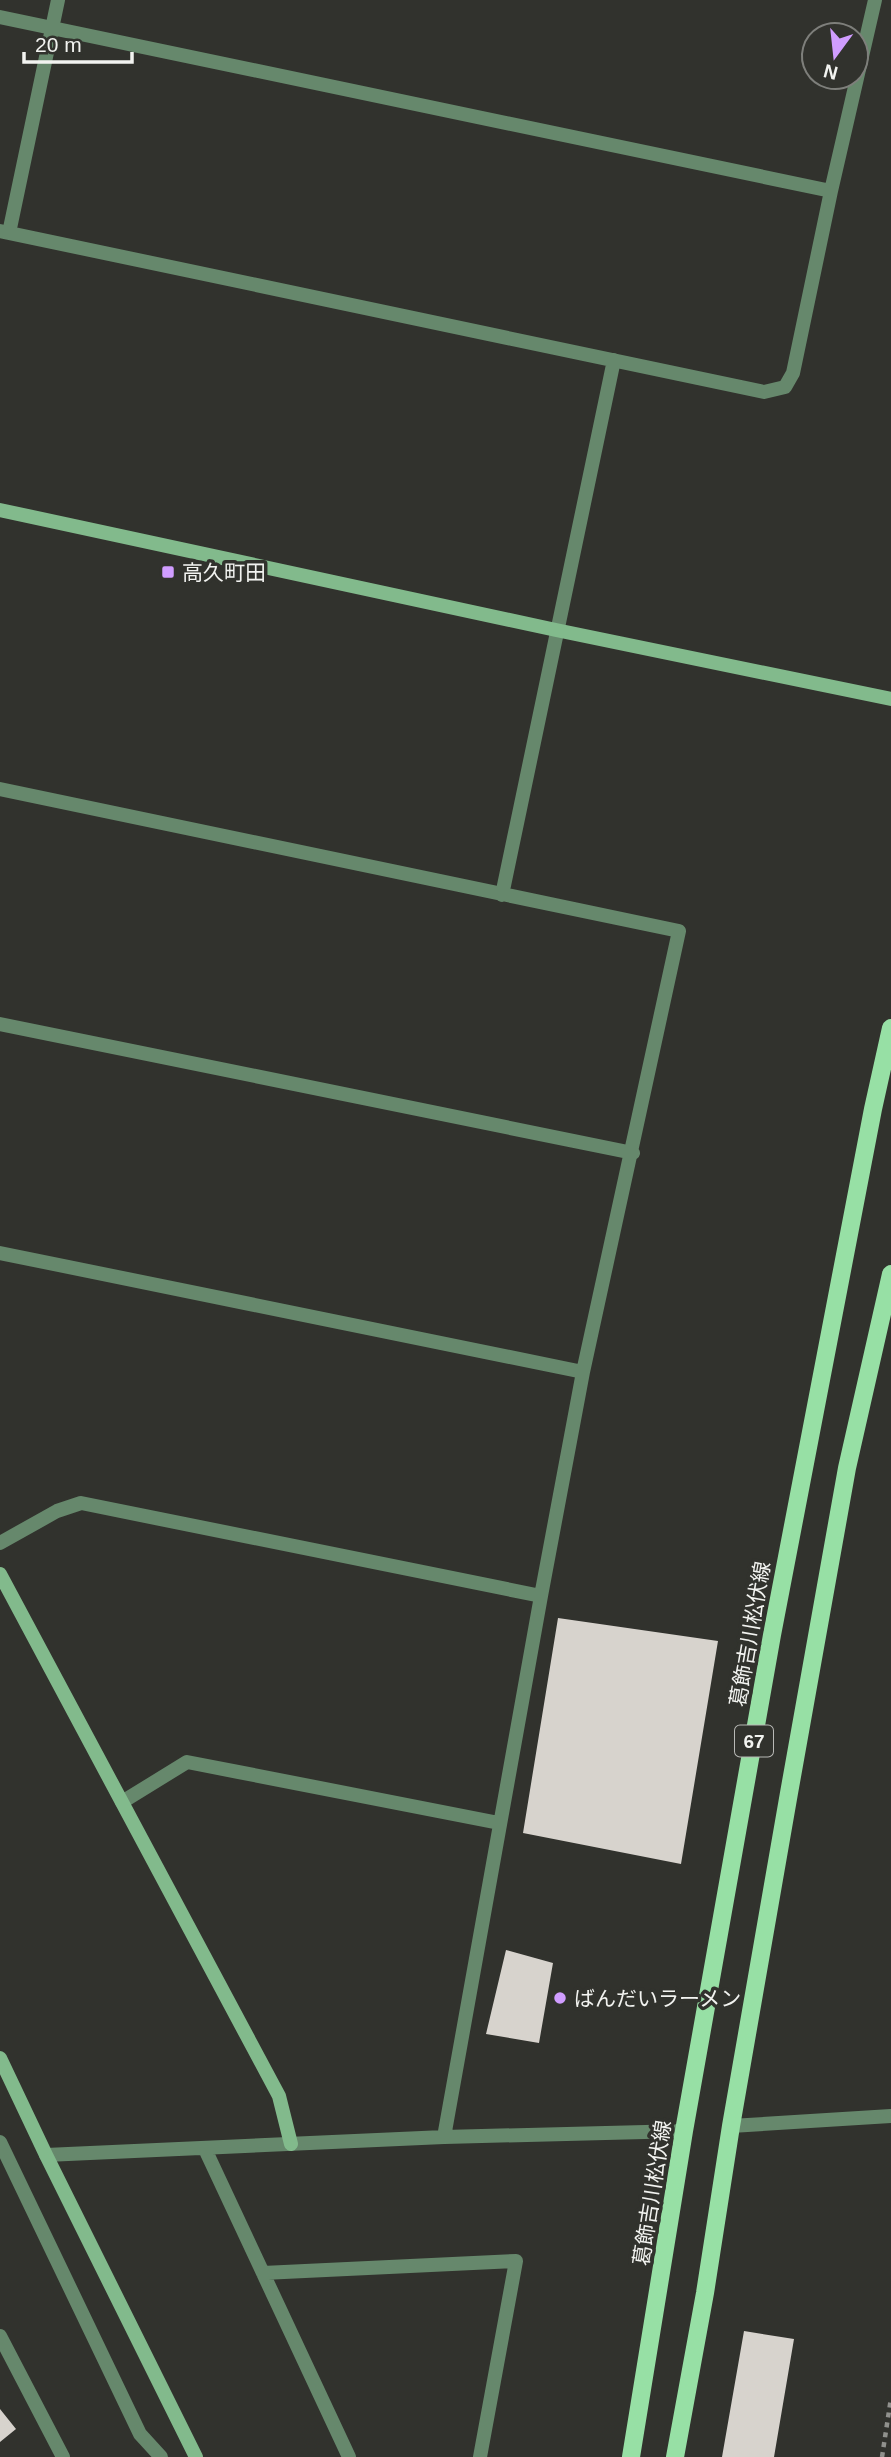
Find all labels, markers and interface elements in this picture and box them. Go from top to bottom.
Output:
scale bar [24,21,133,65]
north arrow [800,21,870,91]
text: 20 m [35,33,82,56]
text: N [821,60,840,84]
place label: 高久町田 [182,561,266,584]
marker: 高久町田 [160,564,176,580]
street label: 葛飾吉川松伏線 [726,1560,774,1708]
road number: 67 [735,1726,773,1756]
place label: ばんだいラーメン [574,1987,741,2010]
marker: ばんだいラーメン [552,1990,568,2006]
street label: 葛飾吉川松伏線 [629,2119,675,2267]

